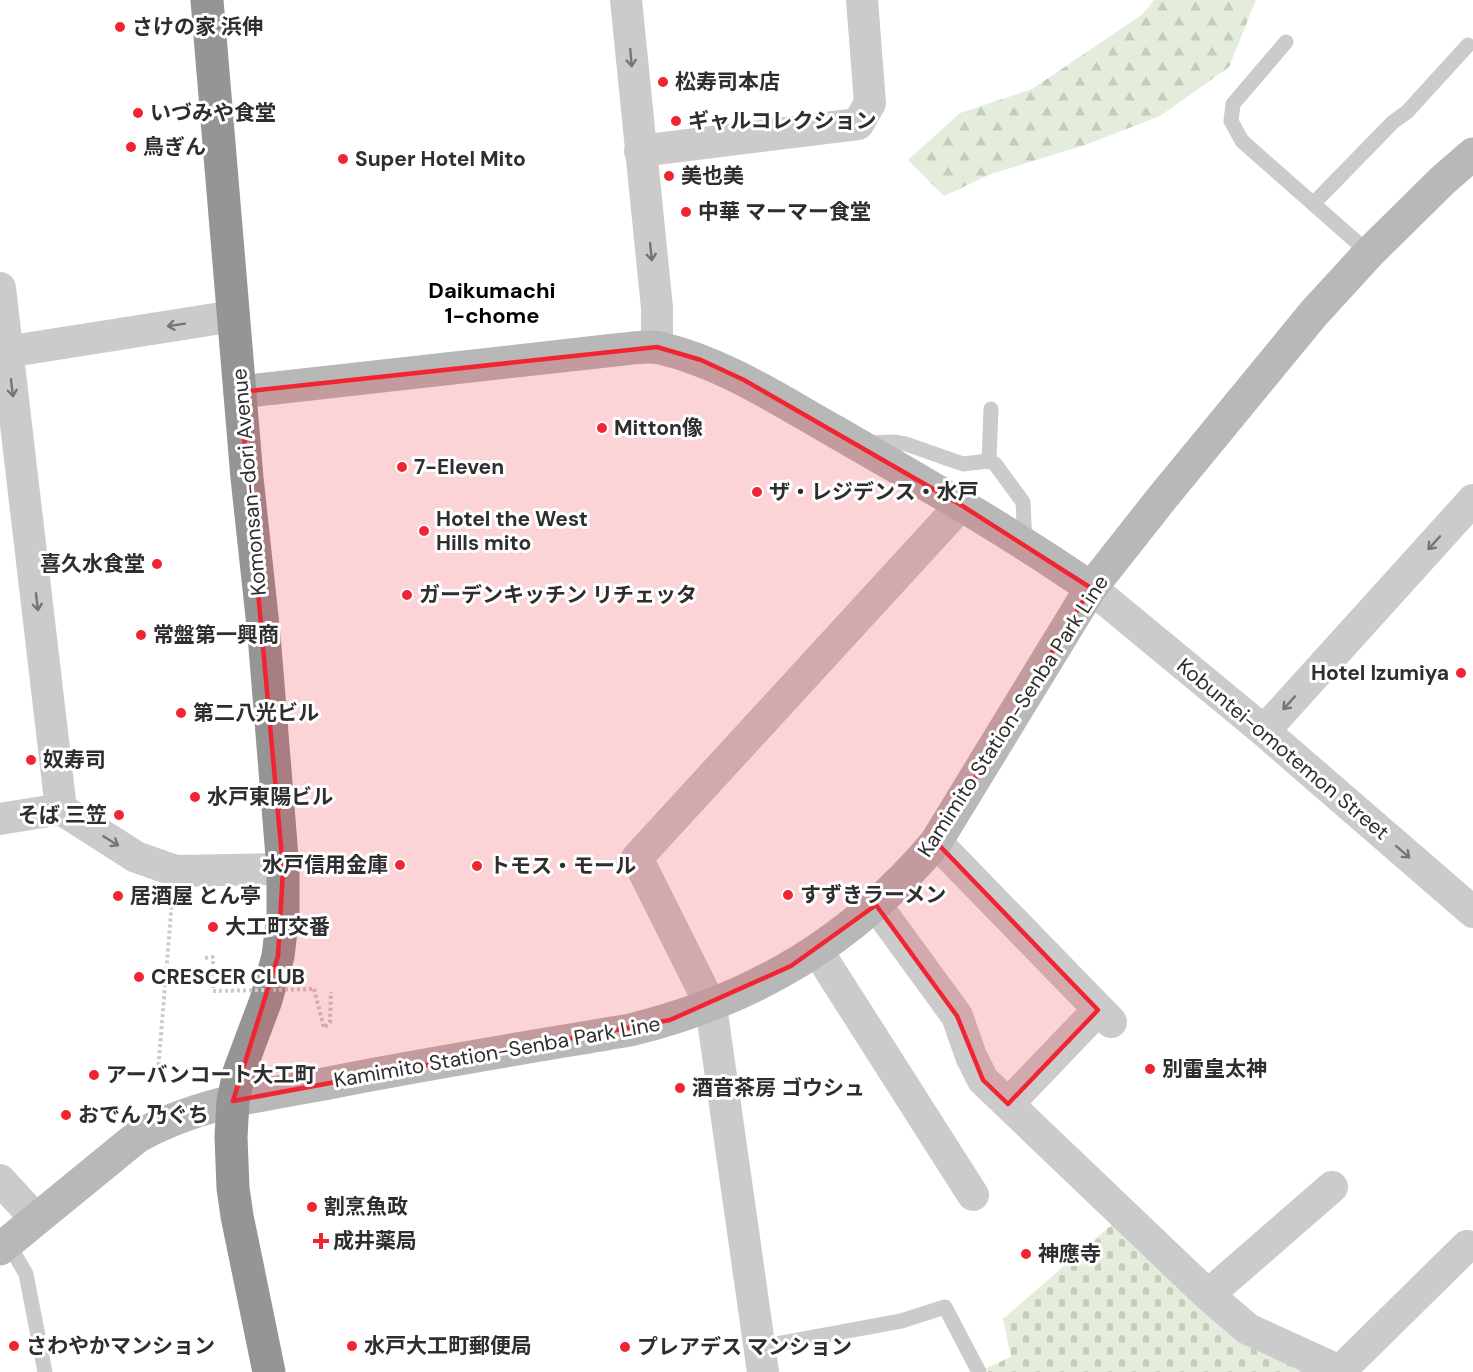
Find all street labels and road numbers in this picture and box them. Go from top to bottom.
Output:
street label: Komonsan-dori Avenue [225,367,273,597]
street label: Kamimito Station-Senba Park Line [911,570,1115,862]
street label: Kobuntei-omotemon Street [1171,652,1395,846]
street label: Kamimito Station-Senba Park Line [332,1009,662,1095]

